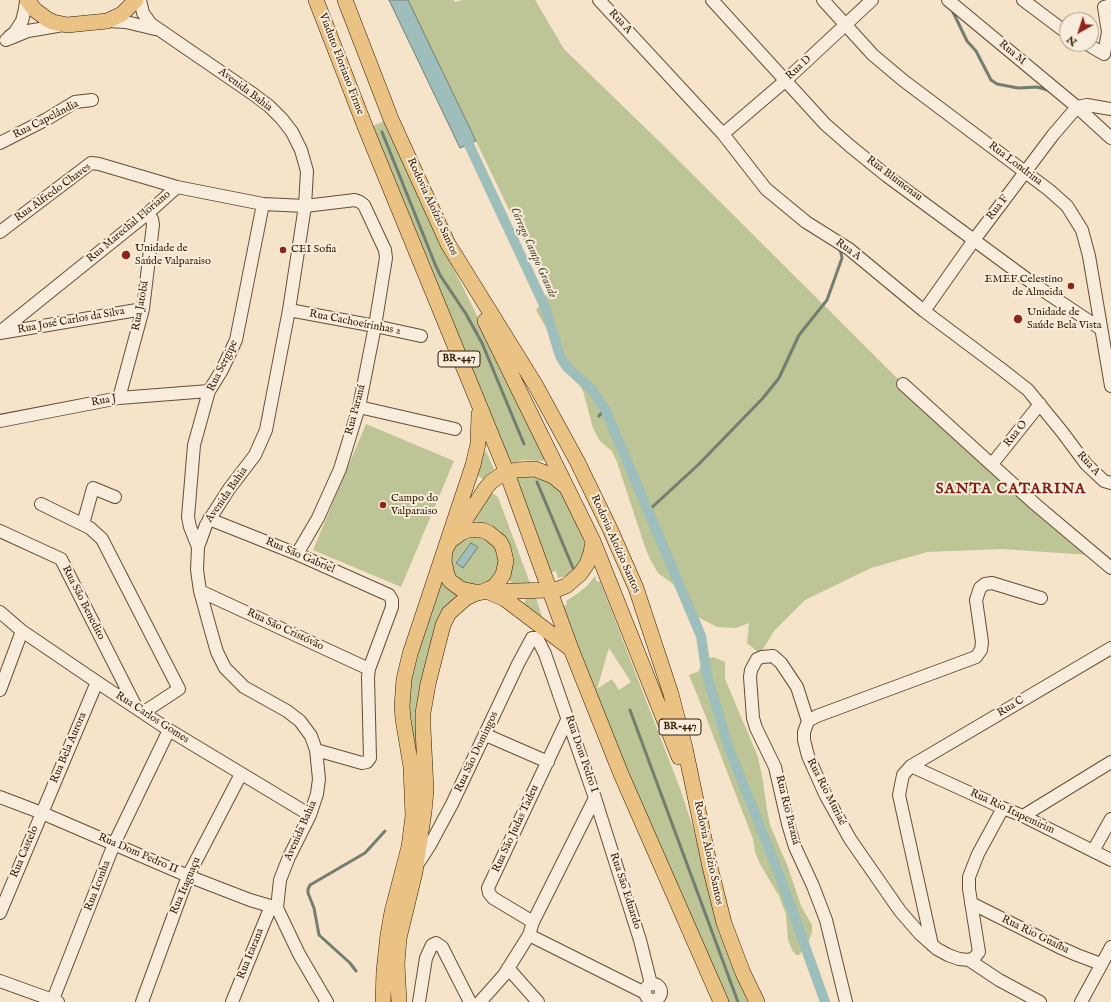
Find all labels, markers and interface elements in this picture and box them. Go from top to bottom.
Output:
street label: Rua A [605,7,635,37]
street label: Viaduto Floriano Firme [316,11,366,117]
north arrow [1059,12,1099,52]
text: N [1064,32,1080,49]
street label: Rua M [996,38,1028,68]
street label: Rua D [784,53,814,83]
street label: Avenida Bahia [215,65,275,115]
street label: Rua Capelândia [11,98,81,142]
street label: Rua Londrina [985,139,1045,189]
street label: Rua Blumenau [863,154,925,204]
street label: Rodovia Aloízio Santos [404,156,460,258]
street label: Rua Alfredo Chaves [12,161,94,225]
street label: Rua Marechal Floriano [84,188,174,266]
street label: Rua F [984,193,1012,223]
water label: Córrego Campo Grande [506,205,560,301]
street label: Rua A [833,236,863,264]
place label: Unidade de Saúde Valparaiso [135,242,211,268]
place label: CEI Sofia [291,243,336,257]
marker: CEI Sofia [278,245,288,255]
marker: Unidade de Saúde Valparaiso [120,249,132,261]
place label: EMEF Celestino de Almeida [985,273,1063,299]
street label: Rua Jatobá [130,280,152,332]
marker: EMEF Celestino de Almeida [1066,281,1076,291]
street label: Rua José Carlos da Silva [16,305,126,337]
place label: Unidade de Saúde Bela Vista [1027,306,1101,332]
street label: Rua Cachoeirinhas 2 [308,308,402,338]
marker: Unidade de Saúde Bela Vista [1012,313,1024,325]
street label: Rua Sergipe [205,338,241,394]
road number: BR-447 [438,351,480,367]
street label: Rua Paraná [343,383,369,437]
street label: Rua J [90,392,118,410]
street label: Rua O [1001,418,1031,450]
street label: Rua A [1074,449,1102,479]
street label: Avenida Bahia [203,465,251,525]
district label: SANTA CATARINA [936,481,1086,499]
place label: Campo do Valparaiso [391,492,438,518]
street label: Rodovia Aloízio Santos [587,493,643,595]
marker: Campo do Valparaiso [378,500,388,510]
street label: Rua São Gabriel [263,535,337,577]
street label: Rua São Benedito [59,564,107,642]
street label: Rua São Cristóvão [244,606,326,654]
street label: Rua Carlos Gomes [113,689,191,747]
street label: Rua C [995,694,1027,720]
street label: Rua São Domingos [452,709,502,795]
street label: Rua Bela Aurora [48,711,90,785]
street label: Rua Dom Pedro I [562,714,600,794]
road number: BR-447 [659,719,701,735]
street label: Rua Rio Muriaé [803,756,849,828]
street label: Rua Rio Paraná [772,774,802,846]
street label: Rua São Judas Tadeu [490,783,542,875]
street label: Rua Rio Itapemirim [968,787,1056,837]
street label: Avenida Bahia [282,799,320,863]
street label: Rodovia Aloízio Santos [691,800,725,906]
street label: Rua Castelo [8,824,42,880]
street label: Rua Dom Pedro II [96,831,180,877]
street label: Rua São Eduardo [606,851,644,931]
street label: Rua Itaguaçu [168,855,204,917]
street label: Rua Iconha [82,859,114,913]
street label: Rua Rio Guaíba [999,913,1071,957]
street label: Rua Itarana [235,927,267,981]

